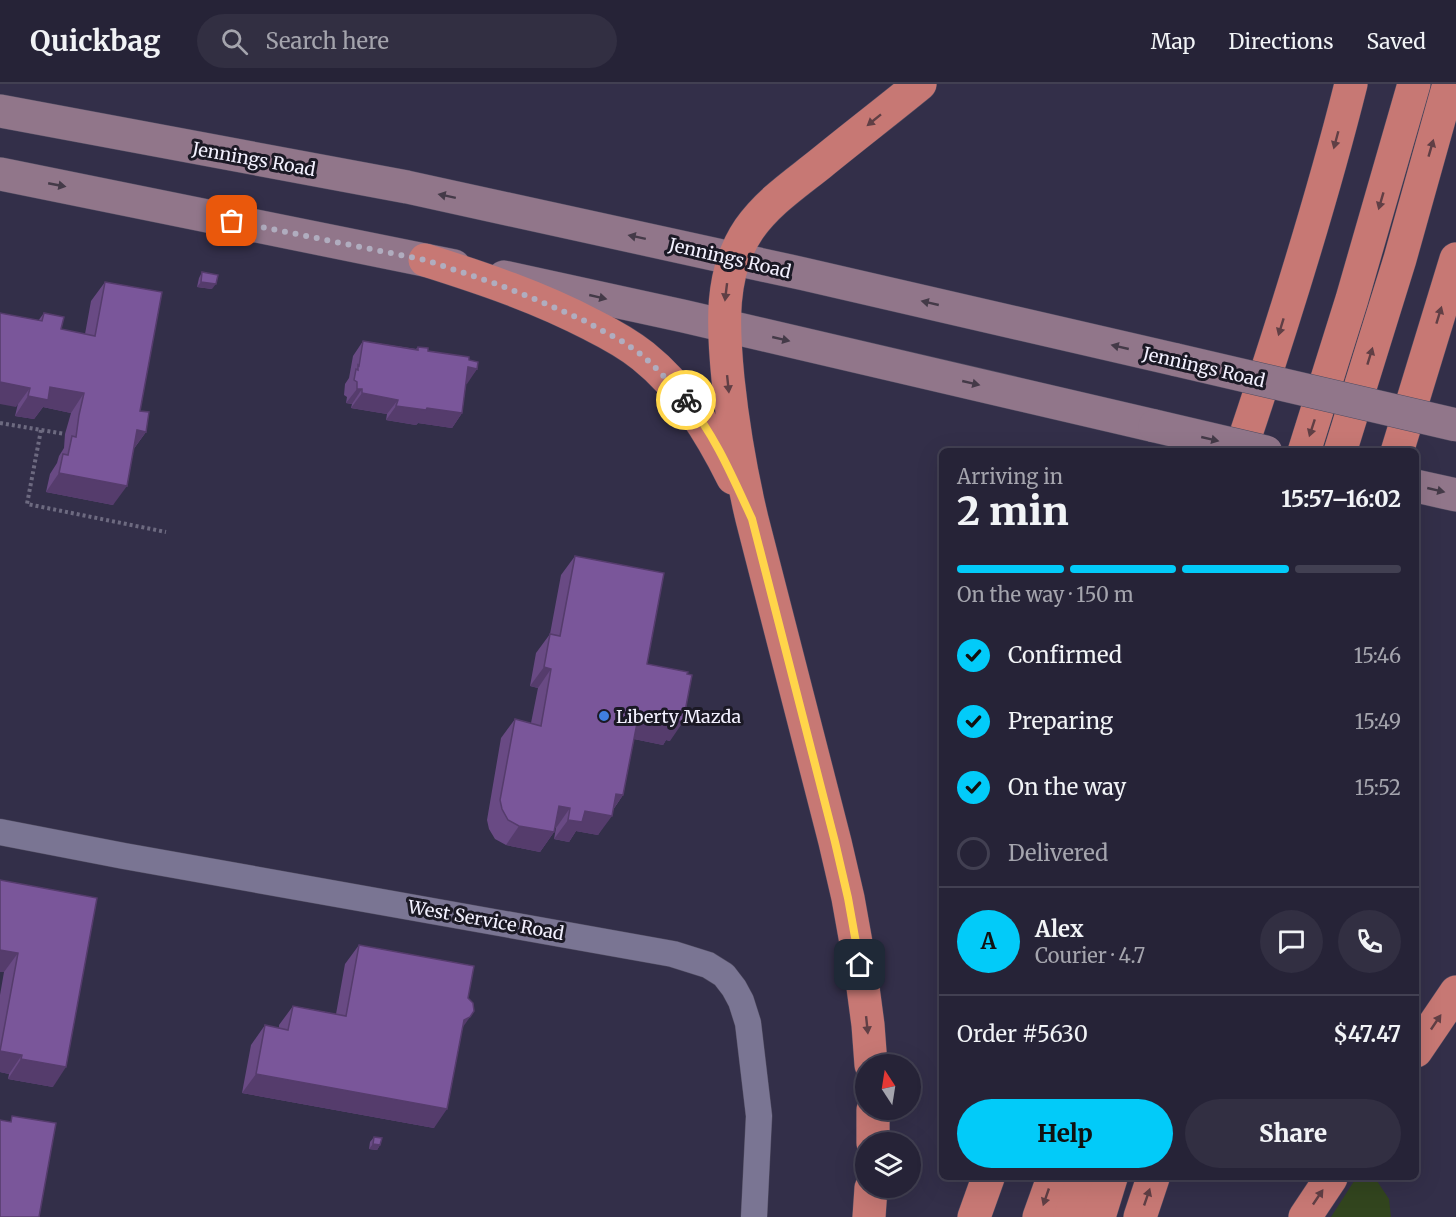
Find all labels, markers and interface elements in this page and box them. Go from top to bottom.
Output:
search box [197,14,617,68]
text: Quickbag [30,23,161,59]
icon: search [218,25,251,58]
text: Search here [266,27,389,55]
text: Map [1151,28,1195,55]
text: Directions [1228,28,1333,55]
text: Saved [1366,28,1426,55]
one-way arrow [867,114,882,126]
one-way arrow [1331,132,1340,150]
street label: Jennings Road [190,137,318,181]
one-way arrow [1427,139,1437,158]
one-way arrow [48,181,67,190]
one-way arrow [437,191,456,200]
one-way arrow [1376,192,1385,210]
pin [206,195,257,246]
icon: bag [215,204,248,237]
one-way arrow [628,232,646,242]
street label: Jennings Road [666,233,793,283]
one-way arrow [722,282,731,301]
one-way arrow [589,293,607,303]
one-way arrow [921,298,939,308]
one-way arrow [1435,306,1444,324]
one-way arrow [1275,318,1285,336]
one-way arrow [772,335,791,344]
one-way arrow [1111,342,1129,352]
street label: Jennings Road [1140,342,1267,392]
one-way arrow [1366,347,1375,365]
courier [656,370,716,430]
one-way arrow [723,375,733,394]
one-way arrow [962,379,980,389]
icon: bike [670,384,703,417]
one-way arrow [1307,419,1316,437]
one-way arrow [1201,434,1220,444]
text: Arriving in [957,464,1063,489]
text: 15:57–16:02 [1281,485,1401,513]
one-way arrow [1427,486,1445,496]
text: 2 min [957,487,1069,536]
text: On the way · 150 m [957,582,1134,607]
icon: check [957,639,990,672]
text: Confirmed [1008,641,1122,669]
text: 15:46 [1354,643,1401,668]
place label: Liberty Mazda [616,705,742,728]
icon: check [957,705,990,738]
text: Preparing [1008,707,1113,735]
marker: Liberty Mazda [597,709,611,723]
text: 15:49 [1355,709,1401,734]
icon: check [957,771,990,804]
text: On the way [1008,773,1126,801]
text: 15:52 [1355,775,1401,800]
text: Delivered [1008,839,1108,867]
street label: West Service Road [405,895,566,945]
button: chat [1260,910,1323,973]
button: phone [1338,910,1401,973]
text: Alex [1035,915,1084,943]
text: A [981,927,996,955]
pin [834,939,885,990]
text: Courier · 4.7 [1035,943,1145,968]
icon: home [843,948,876,981]
one-way arrow [1430,1014,1442,1030]
one-way arrow [862,1016,872,1035]
text: Order #5630 [957,1020,1088,1048]
text: $47.47 [1333,1020,1401,1048]
north arrow [855,1054,921,1120]
map controls [855,1054,921,1198]
button: Help [957,1099,1173,1168]
button: Share [1185,1099,1401,1168]
button: layers [855,1132,921,1198]
one-way arrow [1041,1188,1051,1206]
one-way arrow [1142,1188,1152,1206]
one-way arrow [1312,1190,1324,1206]

